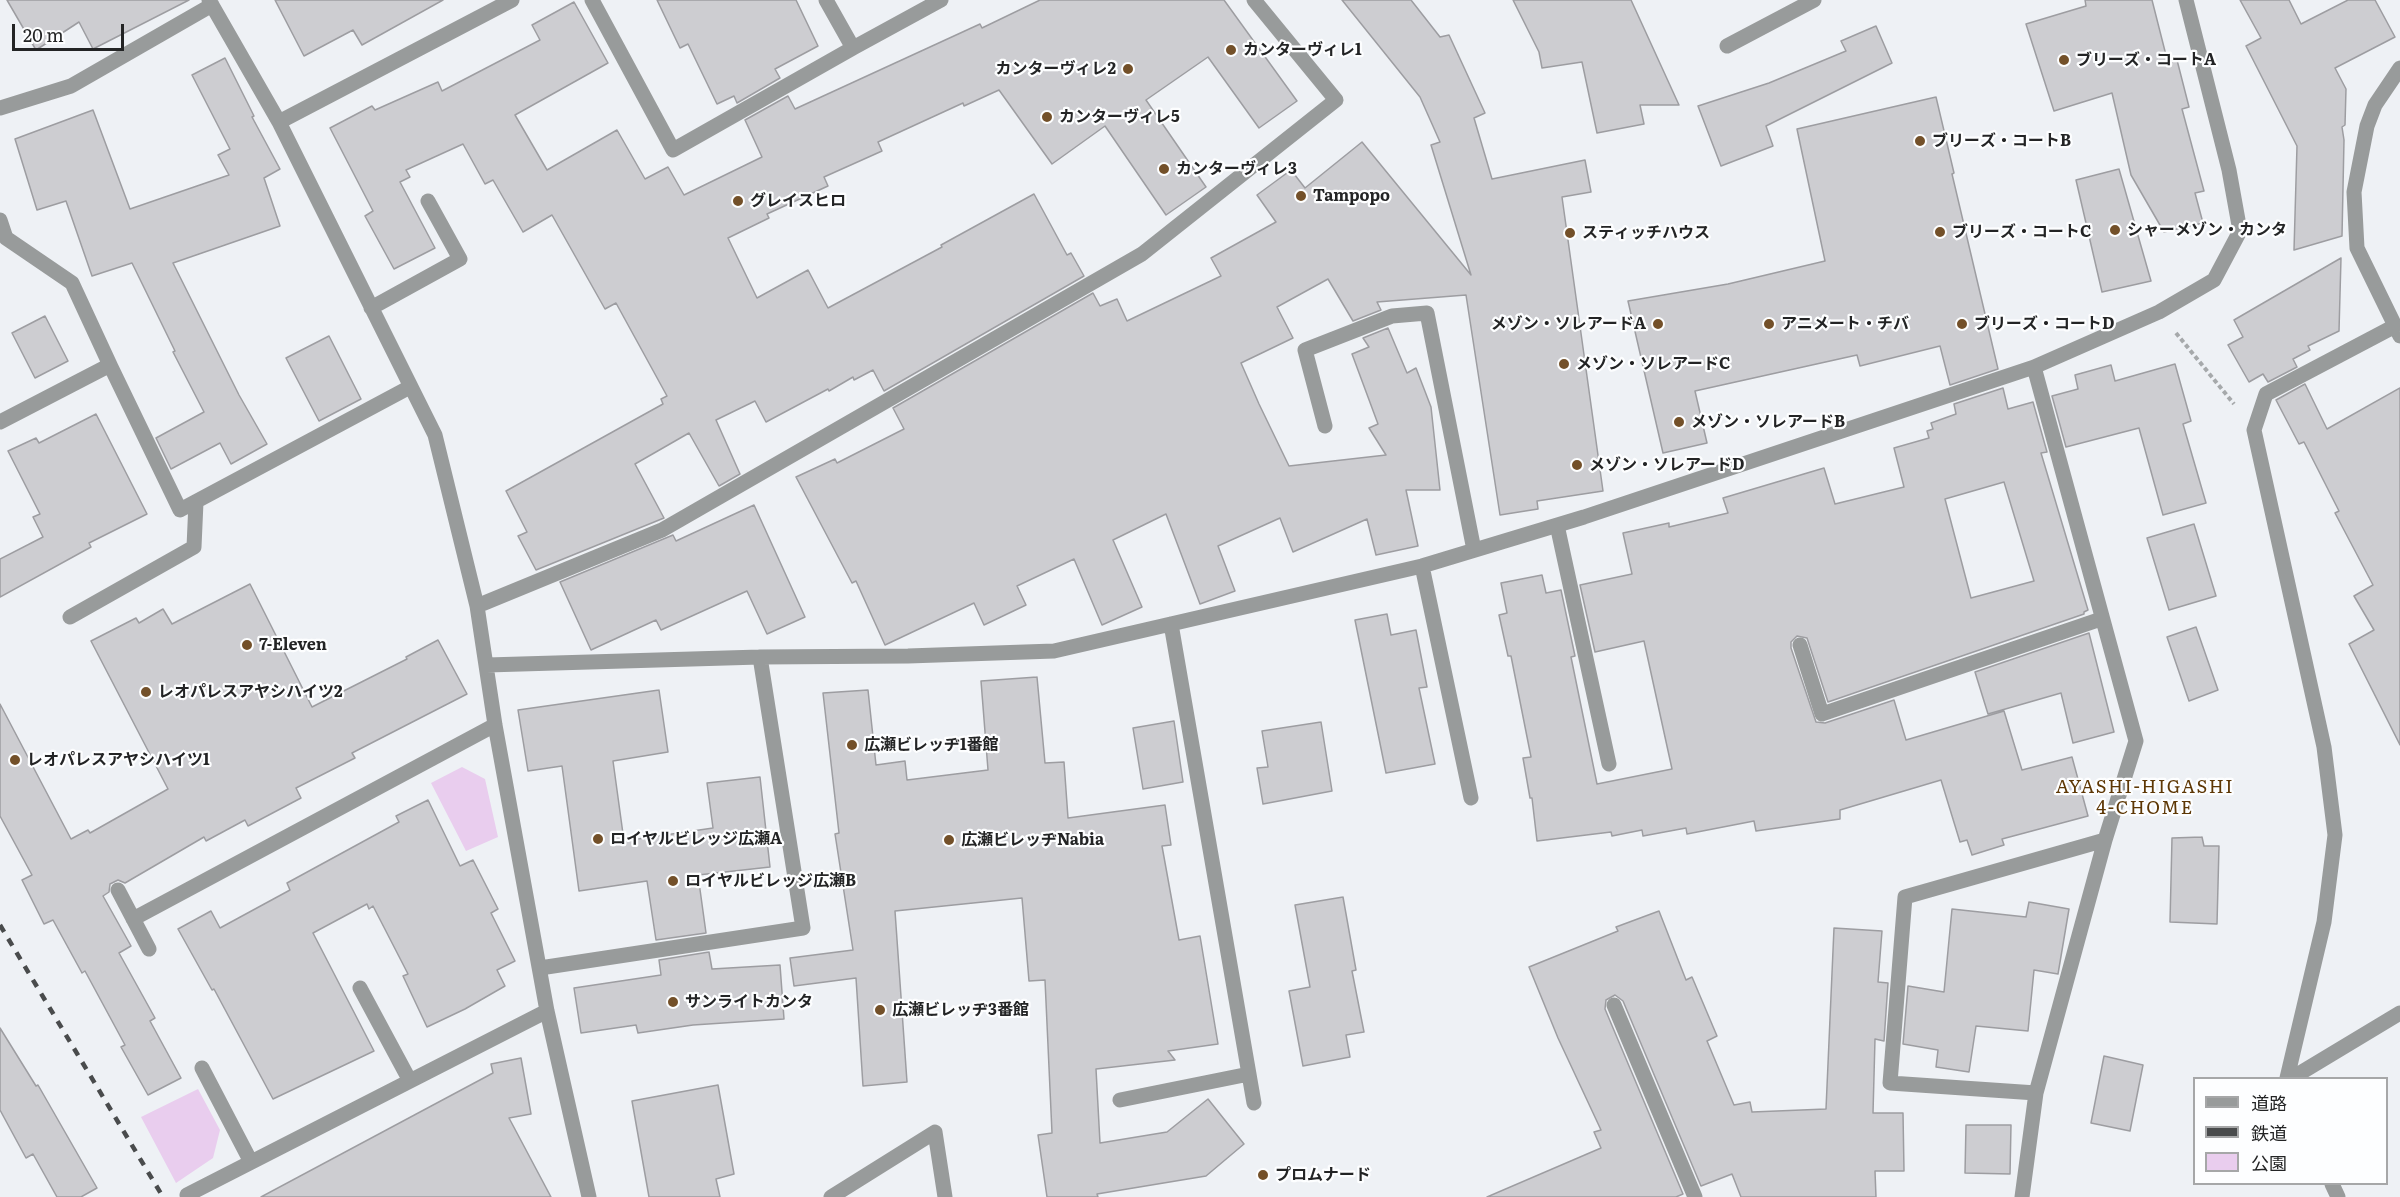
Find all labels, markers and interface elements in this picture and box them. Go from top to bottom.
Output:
scale bar [15,12,128,50]
text: 20 m [23,21,64,48]
place label: カンターヴィレ1 [1243,40,1362,60]
marker: カンターヴィレ1 [1224,43,1238,57]
place label: ブリーズ・コートA [2076,50,2216,70]
marker: ブリーズ・コートA [2057,53,2071,67]
place label: カンターヴィレ2 [995,59,1116,79]
marker: カンターヴィレ2 [1121,62,1135,76]
place label: カンターヴィレ5 [1059,107,1180,127]
marker: カンターヴィレ5 [1040,110,1054,124]
place label: ブリーズ・コートB [1932,131,2071,151]
marker: ブリーズ・コートB [1913,134,1927,148]
place label: カンターヴィレ3 [1176,159,1297,179]
marker: カンターヴィレ3 [1157,162,1171,176]
place label: Tampopo [1313,186,1390,206]
marker: Tampopo [1294,189,1308,203]
place label: グレイスヒロ [750,191,846,211]
marker: グレイスヒロ [731,194,745,208]
place label: シャーメゾン・カンタ [2127,220,2287,240]
place label: ブリーズ・コートC [1952,222,2091,242]
place label: スティッチハウス [1582,223,1710,243]
marker: シャーメゾン・カンタ [2108,223,2122,237]
marker: ブリーズ・コートC [1933,225,1947,239]
marker: スティッチハウス [1563,226,1577,240]
place label: メゾン・ソレアードA [1491,314,1646,334]
place label: アニメート・チバ [1781,314,1909,334]
place label: ブリーズ・コートD [1974,314,2114,334]
marker: メゾン・ソレアードA [1651,317,1665,331]
marker: アニメート・チバ [1762,317,1776,331]
marker: ブリーズ・コートD [1955,317,1969,331]
place label: メゾン・ソレアードC [1576,354,1730,374]
marker: メゾン・ソレアードC [1557,357,1571,371]
place label: メゾン・ソレアードB [1691,412,1845,432]
marker: メゾン・ソレアードB [1672,415,1686,429]
place label: メゾン・ソレアードD [1589,455,1744,475]
marker: メゾン・ソレアードD [1570,458,1584,472]
place label: 7-Eleven [259,635,327,655]
marker: 7-Eleven [240,638,254,652]
place label: レオパレスアヤシハイツ2 [158,682,343,702]
marker: レオパレスアヤシハイツ2 [139,685,153,699]
place label: 広瀬ビレッヂ1番館 [864,735,999,755]
marker: 広瀬ビレッヂ1番館 [845,738,859,752]
place label: レオパレスアヤシハイツ1 [27,750,210,770]
marker: レオパレスアヤシハイツ1 [8,753,22,767]
district label: AYASHI-HIGASHI 4-CHOME [2056,777,2234,820]
place label: ロイヤルビレッジ広瀬A [610,829,782,849]
place label: 広瀬ビレッヂNabia [961,830,1104,850]
marker: ロイヤルビレッジ広瀬A [591,832,605,846]
marker: 広瀬ビレッヂNabia [942,833,956,847]
place label: ロイヤルビレッジ広瀬B [685,871,856,891]
marker: ロイヤルビレッジ広瀬B [666,874,680,888]
place label: サンライトカンタ [685,992,813,1012]
marker: サンライトカンタ [666,995,680,1009]
place label: 広瀬ビレッヂ3番館 [892,1000,1029,1020]
marker: 広瀬ビレッヂ3番館 [873,1003,887,1017]
legend [2193,1077,2388,1185]
text: 道路 [2251,1089,2287,1116]
text: 鉄道 [2251,1119,2287,1146]
text: 公園 [2251,1149,2287,1176]
place label: プロムナード [1275,1165,1371,1185]
marker: プロムナード [1256,1168,1270,1182]

